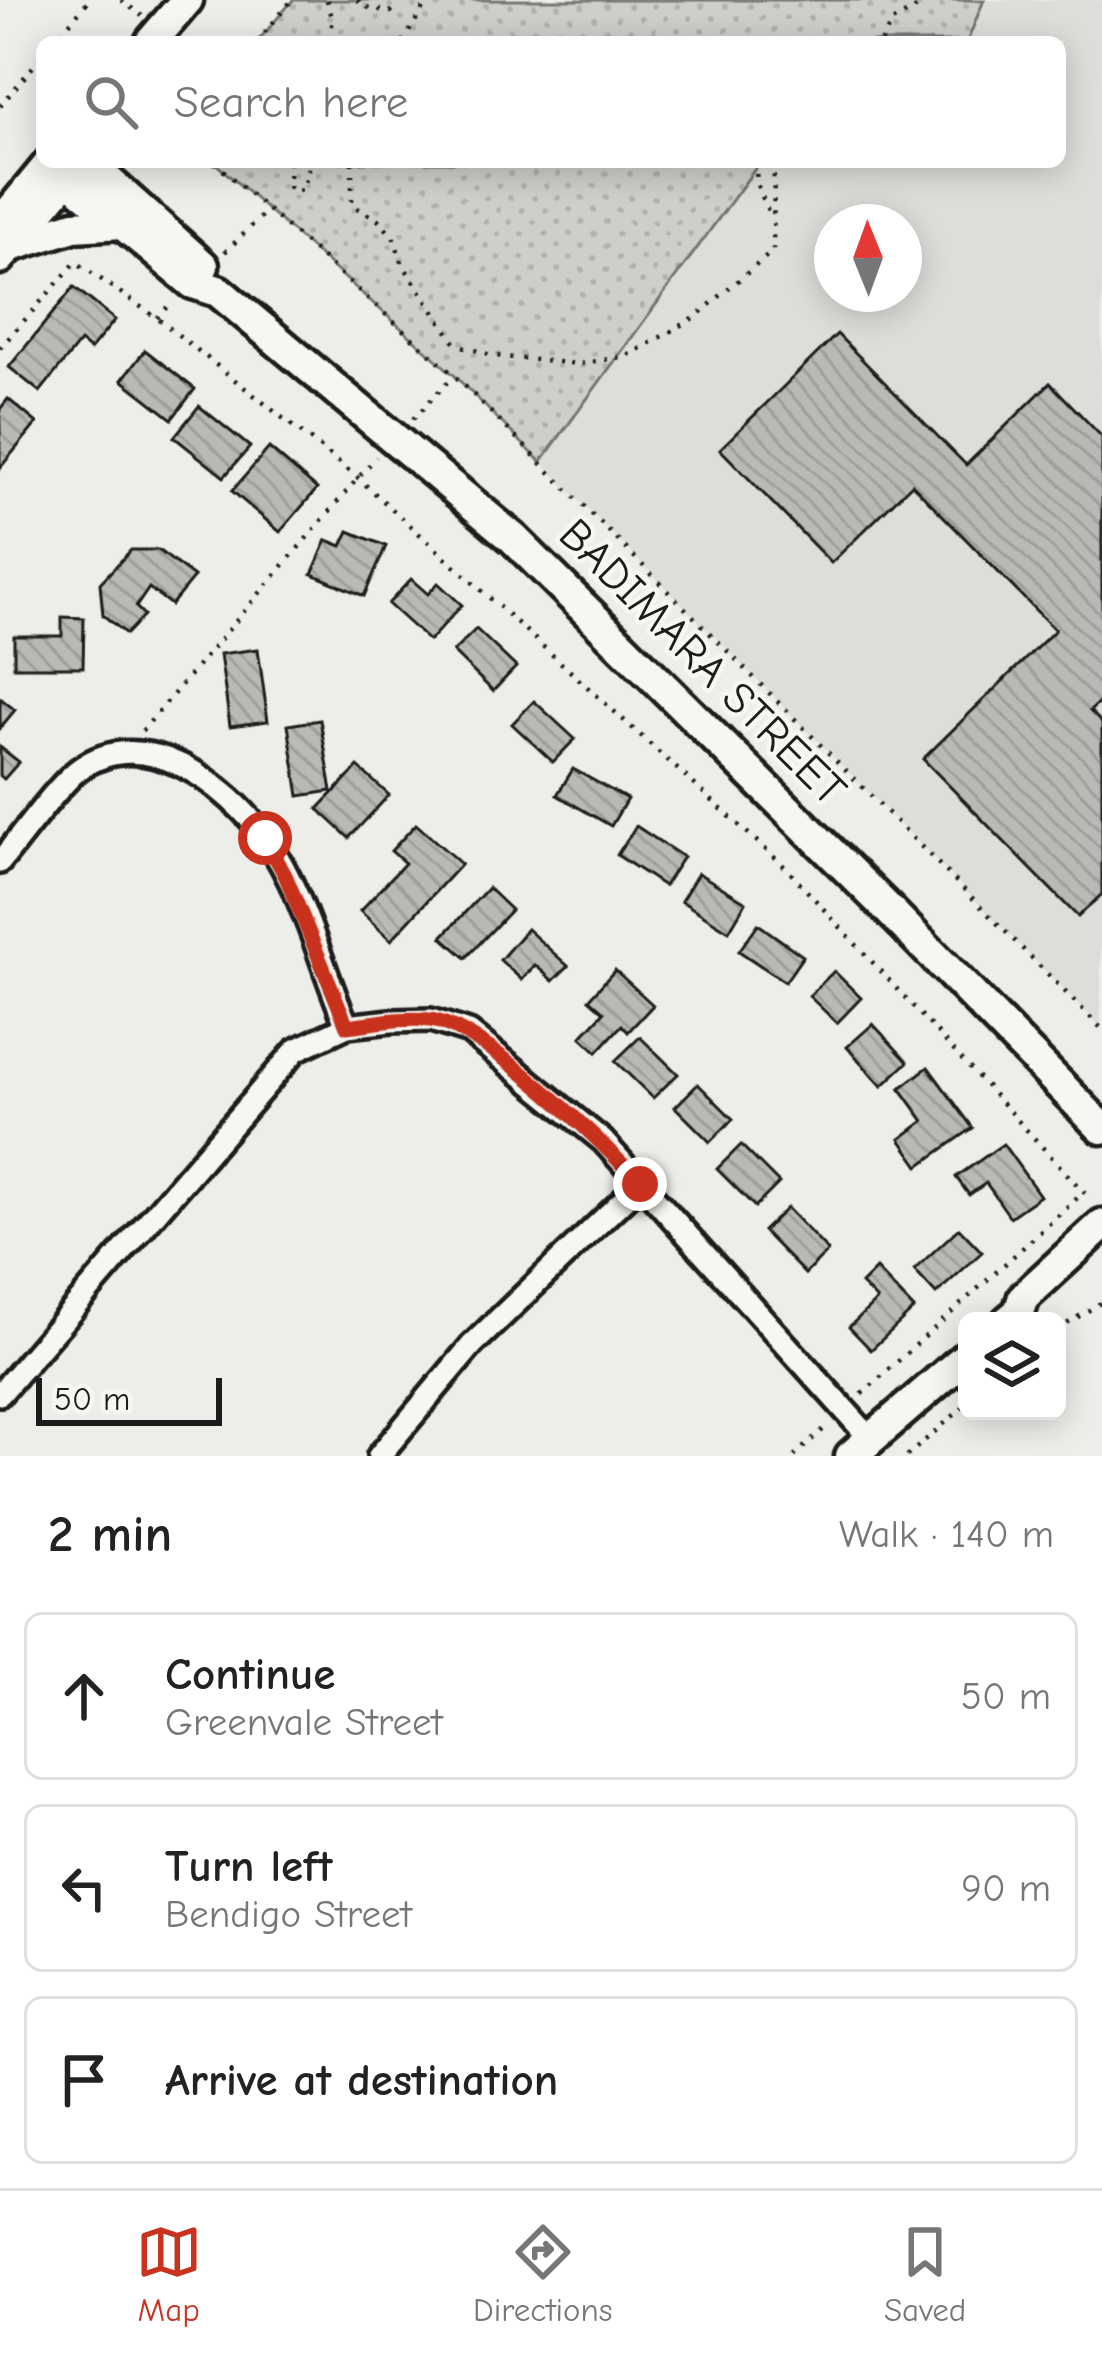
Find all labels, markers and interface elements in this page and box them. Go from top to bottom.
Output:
search box [36,36,1066,168]
icon: search [78,69,144,135]
text: Search here [174,76,408,128]
north arrow [814,204,922,312]
street label: BADIMARA STREET [549,508,857,816]
route start [238,811,292,865]
route end [613,1157,667,1211]
map controls [958,1312,1066,1420]
button: layers [958,1312,1066,1420]
scale bar [36,1372,222,1425]
text: 50 m [54,1380,130,1418]
text: 2 min [48,1505,172,1564]
text: Walk · 140 m [839,1512,1054,1557]
text: Continue [165,1648,335,1700]
icon: ahead [51,1663,117,1729]
text: 50 m [961,1674,1051,1719]
text: Greenvale Street [165,1700,443,1745]
text: Turn left [165,1840,332,1892]
icon: left [51,1855,117,1921]
text: 90 m [961,1866,1051,1911]
text: Bendigo Street [165,1892,412,1937]
icon: arrive [51,2047,117,2113]
text: Arrive at destination [165,2054,558,2106]
tab: Map [136,2219,202,2329]
tab: Directions [473,2219,613,2329]
tab: Saved [884,2219,966,2329]

